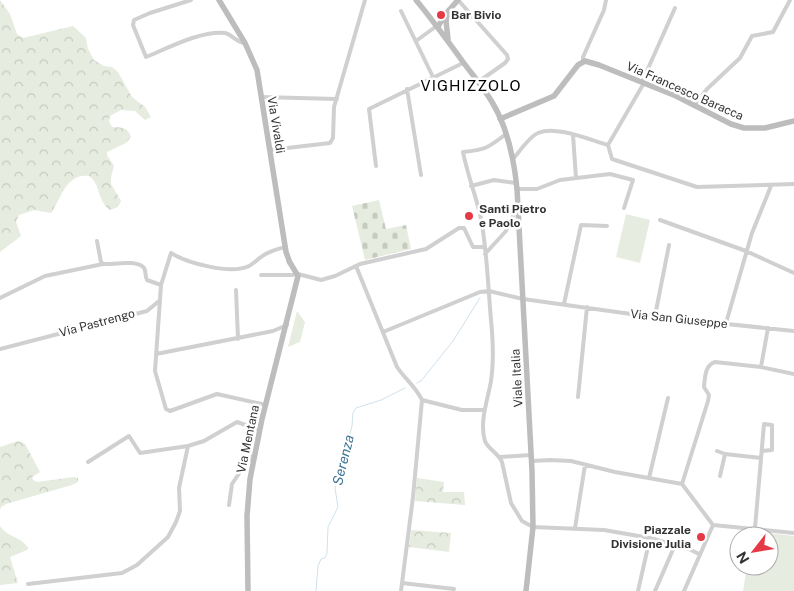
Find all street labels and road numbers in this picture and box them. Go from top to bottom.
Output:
street label: Via Francesco Baracca [624,59,746,123]
street label: Via Vivaldi [265,96,287,154]
street label: Via Pastrengo [58,306,137,340]
street label: Via San Giuseppe [630,307,729,331]
street label: Viale Italia [508,348,526,408]
street label: Via Mentana [234,404,262,474]

